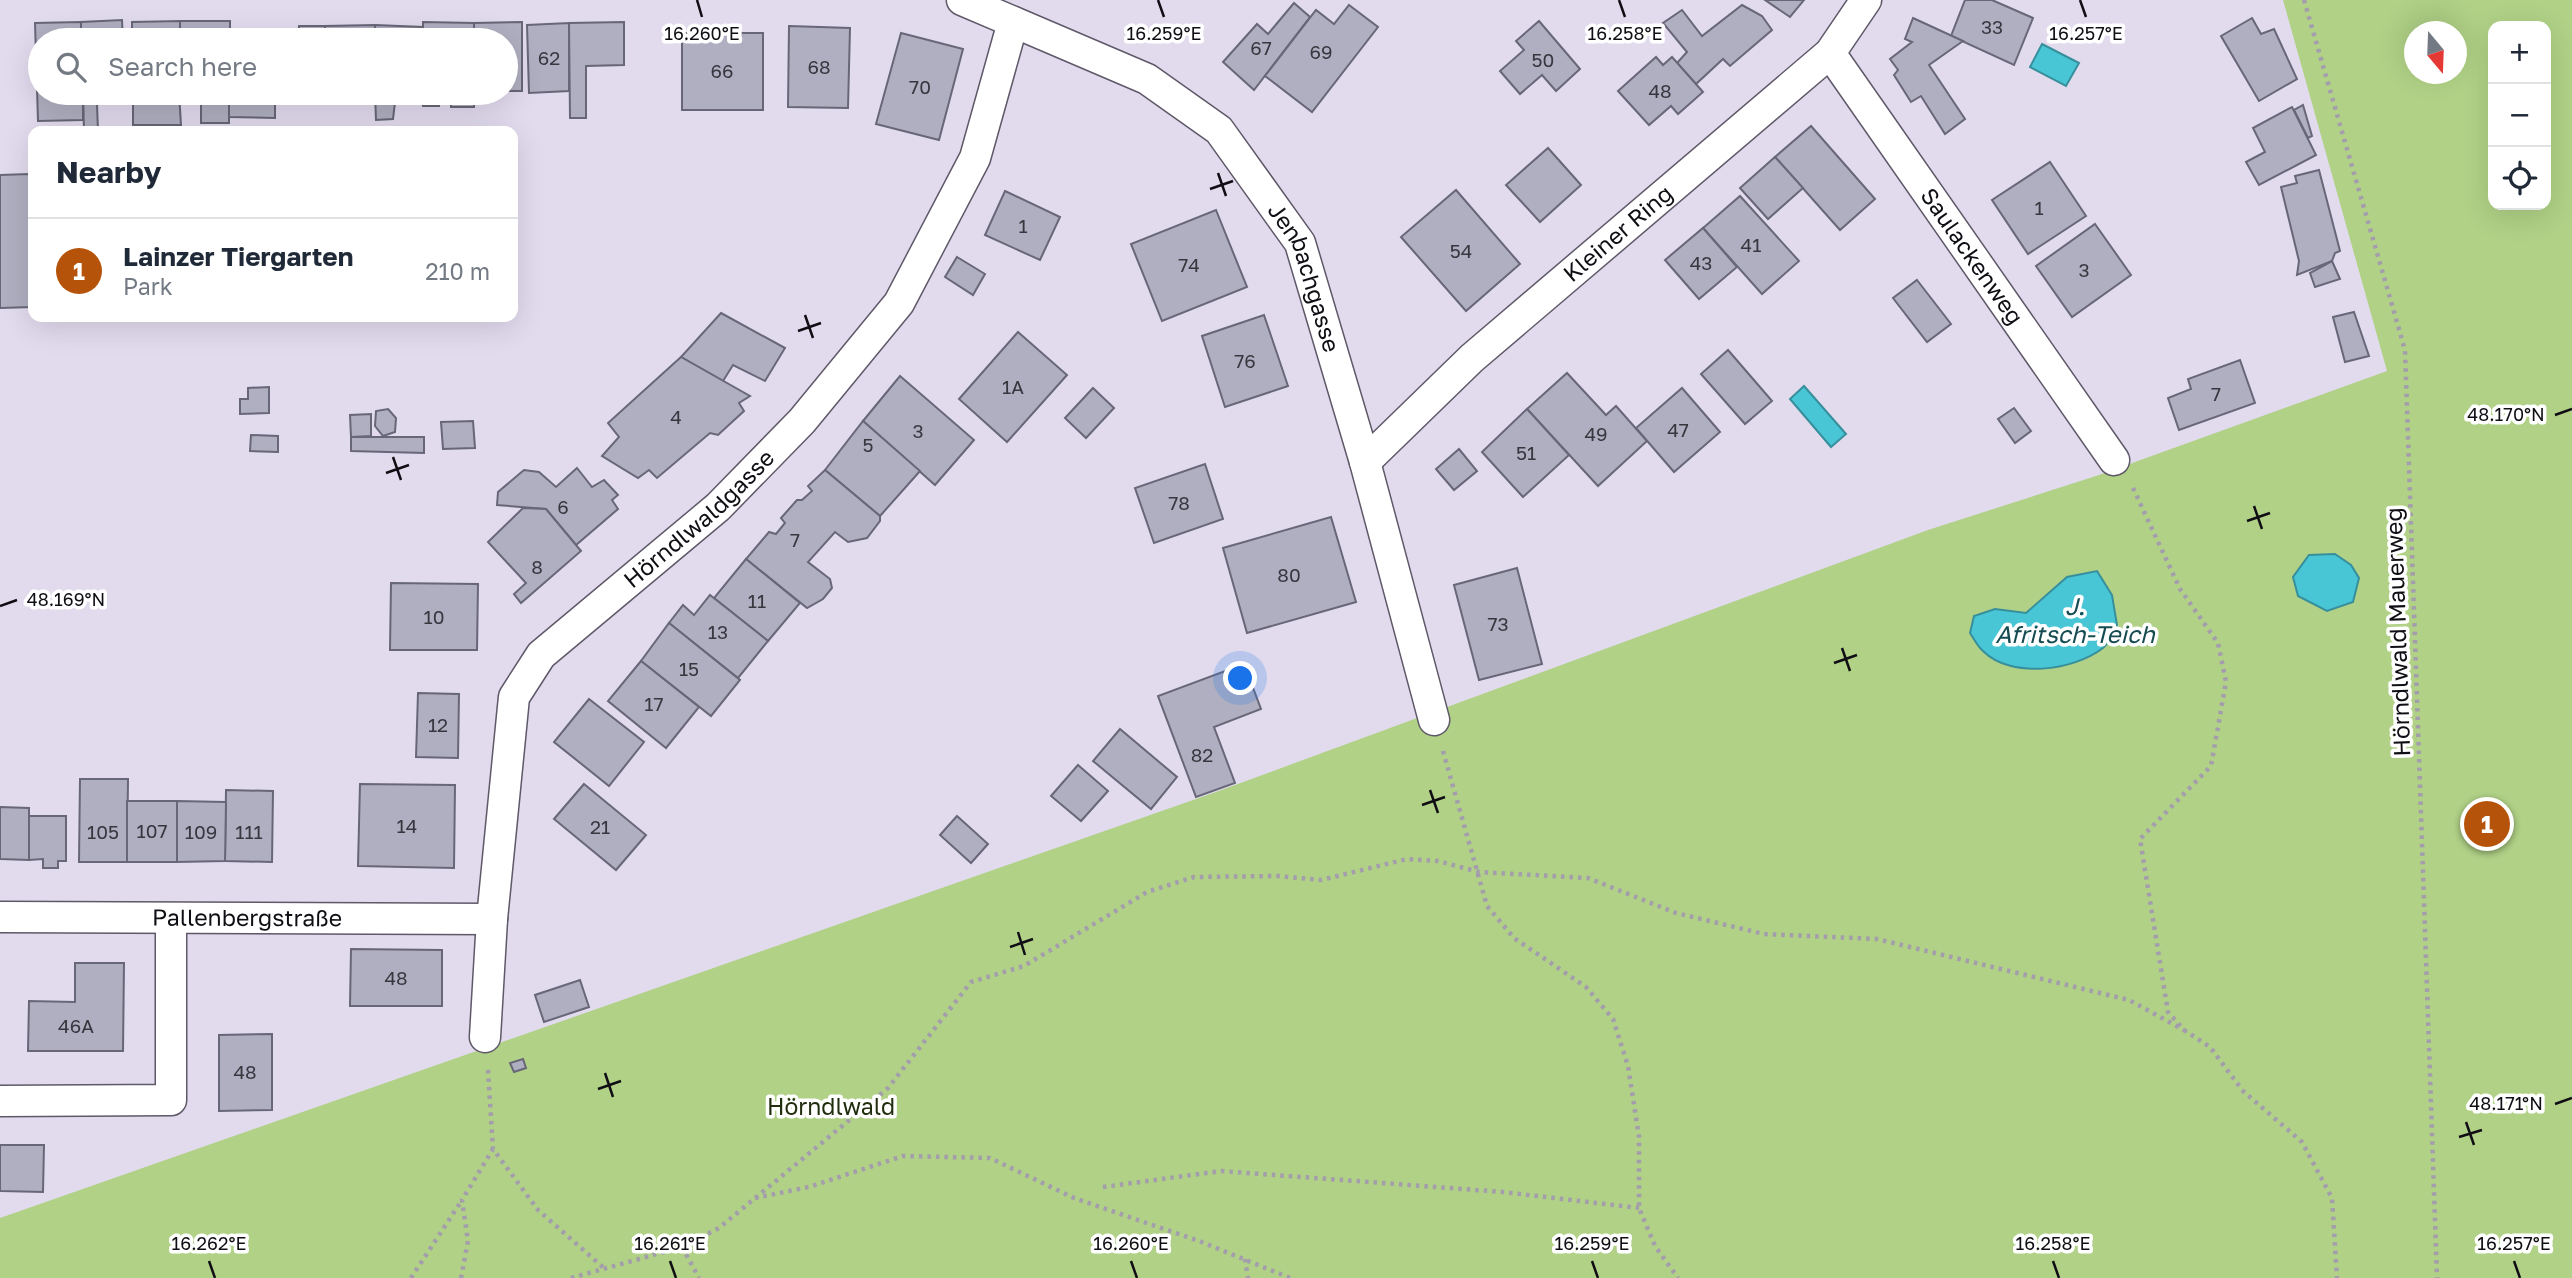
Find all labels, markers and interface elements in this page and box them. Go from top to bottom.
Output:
house number: 33 [1981,15,2003,38]
north arrow [2404,21,2467,84]
map controls [2488,21,2551,210]
button: + [2488,21,2551,84]
text: 16.260°E [664,22,740,44]
text: 16.259°E [1127,22,1201,44]
text: 16.258°E [1588,22,1662,44]
text: 16.257°E [2049,22,2123,44]
search box [28,28,518,105]
house number: 67 [1250,36,1272,59]
house number: 69 [1310,40,1333,63]
house number: 62 [538,46,560,69]
icon: search [52,48,90,86]
house number: 50 [1532,48,1554,71]
text: Search here [108,51,257,82]
house number: 68 [807,55,831,78]
house number: 66 [711,59,734,82]
house number: 70 [909,75,931,98]
house number: 48 [1648,79,1672,102]
button: − [2488,84,2551,147]
button: locate [2488,147,2551,210]
text: Nearby [56,154,161,190]
street label: Kleiner Ring [1557,179,1678,287]
street label: Saulackenweg [1915,182,2030,330]
house number: 1 [2034,196,2044,219]
street label: Jenbachgasse [1263,197,1347,355]
house number: 1 [1018,214,1028,237]
house number: 41 [1741,233,1761,256]
house number: 54 [1450,239,1472,262]
text: Lainzer Tiergarten [123,241,353,272]
house number: 43 [1690,251,1712,274]
house number: 74 [1178,253,1200,276]
text: 1 [73,257,85,285]
text: 210 m [425,257,490,285]
house number: 3 [2078,258,2090,281]
text: Park [123,272,173,300]
house number: 76 [1234,349,1256,372]
house number: 1A [1002,375,1024,398]
house number: 7 [2211,382,2221,405]
text: 48.170°N [2467,403,2545,425]
house number: 4 [670,405,682,428]
house number: 47 [1667,418,1689,441]
house number: 3 [912,419,924,442]
house number: 49 [1584,422,1608,445]
house number: 5 [862,433,874,456]
house number: 51 [1516,441,1536,464]
street label: Hörndlwaldgasse [617,443,779,593]
house number: 78 [1168,491,1190,514]
house number: 6 [557,495,569,518]
street label: Hörndlwald Mauerweg [2379,507,2415,757]
house number: 7 [790,528,800,551]
house number: 8 [531,555,543,578]
house number: 80 [1277,563,1301,586]
text: 48.169°N [27,588,105,610]
house number: 11 [748,589,766,612]
water label: J. Afritsch-Teich [1995,591,2156,648]
house number: 10 [424,605,445,628]
house number: 73 [1487,612,1509,635]
house number: 13 [708,620,728,643]
house number: 15 [679,657,699,680]
your location [1223,661,1257,695]
house number: 17 [644,692,664,715]
house number: 12 [428,713,448,736]
house number: 82 [1191,743,1213,766]
pin: 1 [2464,798,2510,850]
house number: 14 [397,814,417,837]
house number: 21 [590,815,610,838]
house number: 107 [136,819,168,842]
house number: 105 [87,820,119,843]
house number: 109 [185,820,217,843]
house number: 111 [235,820,263,843]
street label: Pallenbergstraße [152,903,342,931]
house number: 48 [384,966,408,989]
house number: 46A [58,1014,94,1037]
house number: 48 [233,1060,257,1083]
park label: Hörndlwald [767,1092,895,1120]
text: 48.171°N [2469,1092,2543,1114]
text: 16.262°E [172,1232,246,1254]
text: 16.261°E [634,1232,706,1254]
text: 16.260°E [1093,1232,1169,1254]
text: 16.259°E [1555,1232,1629,1254]
text: 16.258°E [2016,1232,2090,1254]
text: 16.257°E [2477,1232,2551,1254]

